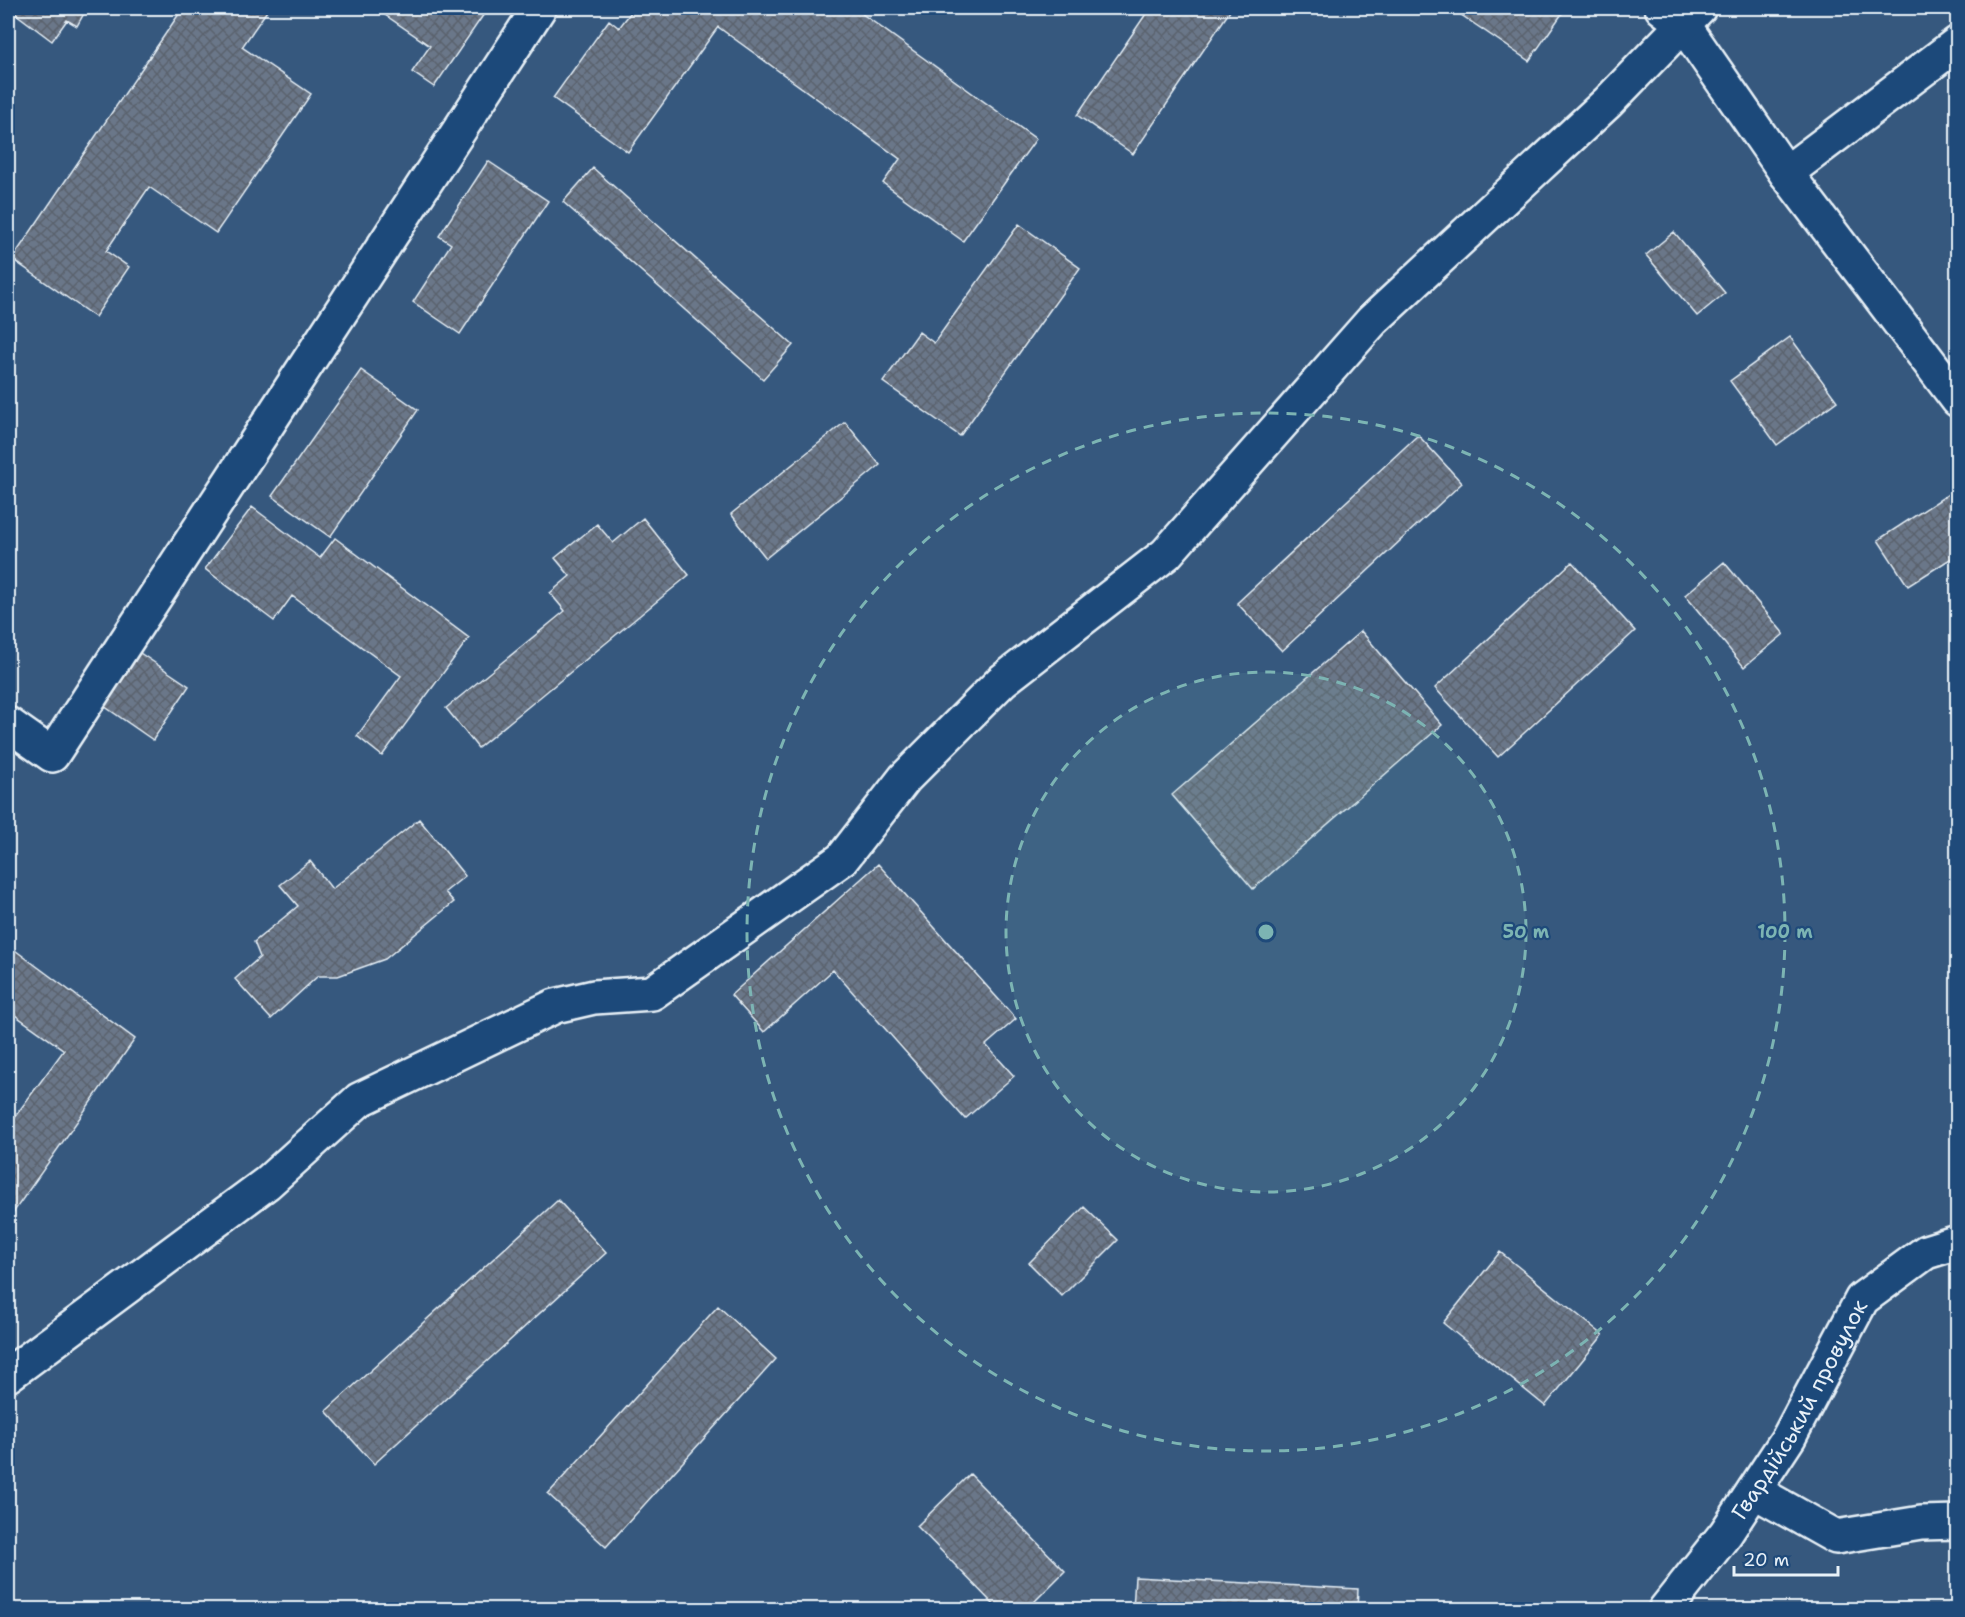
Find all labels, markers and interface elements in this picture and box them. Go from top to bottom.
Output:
text: 50 m [1503,920,1550,944]
text: 100 m [1757,920,1813,944]
centre of rings [1256,922,1276,942]
street label: Гвардійський провулок [1725,1294,1874,1525]
scale bar [1734,1539,1838,1577]
text: 20 m [1743,1548,1789,1572]

